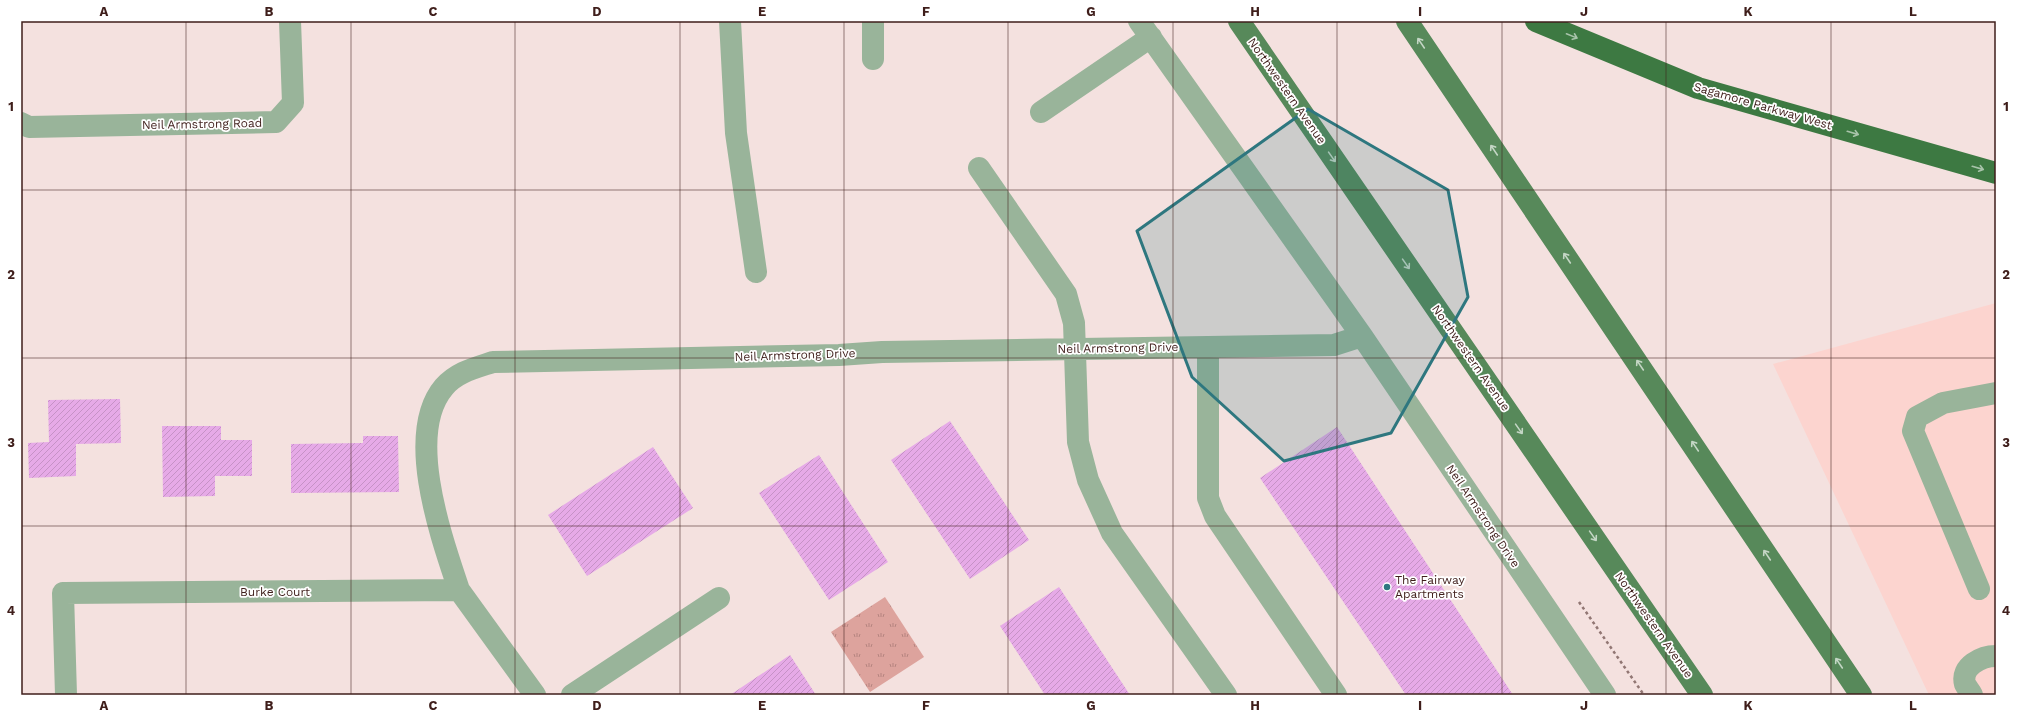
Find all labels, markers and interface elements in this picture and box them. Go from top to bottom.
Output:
text: A [100,4,109,19]
text: B [265,4,274,19]
text: C [429,4,438,19]
text: D [592,4,602,19]
text: E [758,4,766,19]
text: F [922,4,930,19]
text: G [1086,4,1096,19]
text: H [1250,4,1260,19]
text: I [1418,4,1422,19]
text: J [1580,4,1588,19]
text: K [1743,4,1753,19]
text: L [1909,4,1917,19]
one-way arrow [1566,33,1578,40]
street label: Northwestern Avenue [1245,35,1329,147]
one-way arrow [1417,37,1425,48]
street label: Sagamore Parkway West [1692,80,1834,132]
text: 1 [8,99,14,114]
text: 1 [2003,99,2009,114]
street label: Neil Armstrong Road [142,116,262,132]
one-way arrow [1847,130,1860,137]
one-way arrow [1490,145,1498,156]
one-way arrow [1328,151,1336,162]
one-way arrow [1972,165,1985,173]
one-way arrow [1563,253,1571,264]
one-way arrow [1402,258,1410,269]
text: 2 [7,267,15,282]
text: 2 [2002,267,2010,282]
street label: Northwestern Avenue [1429,302,1513,414]
street label: Neil Armstrong Drive [1057,340,1179,356]
street label: Neil Armstrong Drive [734,346,856,364]
one-way arrow [1636,360,1644,371]
one-way arrow [1515,423,1523,434]
text: 3 [7,435,15,450]
text: 3 [2002,435,2010,450]
one-way arrow [1691,441,1699,452]
street label: Neil Armstrong Drive [1443,462,1523,570]
one-way arrow [1589,530,1597,541]
one-way arrow [1763,549,1771,560]
street label: Northwestern Avenue [1612,569,1696,681]
place label: The Fairway Apartments [1395,573,1465,601]
marker: The Fairway Apartments [1382,582,1392,592]
street label: Burke Court [240,585,310,599]
text: 4 [7,603,16,618]
text: 4 [2002,603,2011,618]
one-way arrow [1835,657,1843,668]
text: A [100,698,109,713]
text: B [265,698,274,713]
text: C [429,698,438,713]
text: D [592,698,602,713]
text: E [758,698,766,713]
text: F [922,698,930,713]
text: G [1086,698,1096,713]
text: H [1250,698,1260,713]
text: I [1418,698,1422,713]
text: J [1580,698,1588,713]
text: K [1743,698,1753,713]
text: L [1909,698,1917,713]

